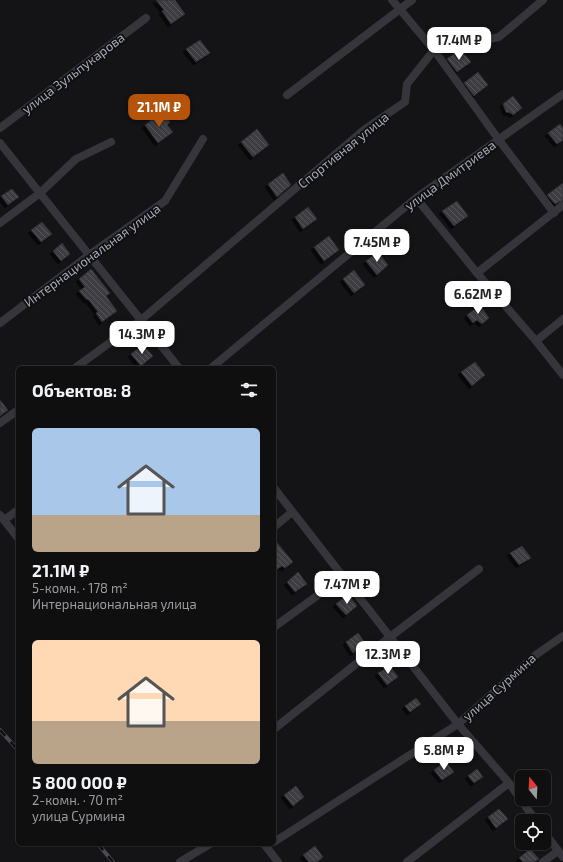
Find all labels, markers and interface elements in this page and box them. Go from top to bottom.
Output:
pin: 17.4M ₽ [422,27,496,61]
street label: улица Зульпукарова [18,29,128,117]
text: 17.4M ₽ [436,32,482,48]
pin: 21.1M ₽ [122,94,196,128]
text: 21.1M ₽ [137,99,181,115]
street label: Спортивная улица [294,109,392,191]
street label: улица Дмитриева [401,137,499,213]
street label: Интернациональная улица [21,200,163,310]
pin: 7.45M ₽ [340,229,414,263]
text: 7.45M ₽ [353,234,401,250]
pin: 6.62M ₽ [441,281,515,315]
text: 6.62M ₽ [454,286,502,302]
pin: 14.3M ₽ [105,321,179,355]
text: 14.3M ₽ [119,326,165,342]
icon: filters [238,379,260,401]
text: Объектов: 8 [32,380,131,400]
icon: home [110,454,182,526]
text: 21.1M ₽ [32,560,89,580]
pin: 7.47M ₽ [310,571,384,605]
text: 7.47M ₽ [324,576,370,592]
text: 5-комн. · 178 m² [32,580,128,596]
text: Интернациональная улица [32,596,197,612]
pin: 12.3M ₽ [351,641,425,675]
text: 12.3M ₽ [365,646,411,662]
street label: улица Сурмина [459,650,539,724]
icon: home [110,666,182,738]
pin: 5.8M ₽ [411,737,477,771]
text: 5.8M ₽ [424,742,464,758]
north arrow [515,770,551,806]
map controls [515,770,551,850]
text: 5 800 000 ₽ [32,772,127,792]
text: 2-комн. · 70 m² [32,792,123,808]
text: улица Сурмина [32,808,125,824]
button: locate [515,814,551,850]

